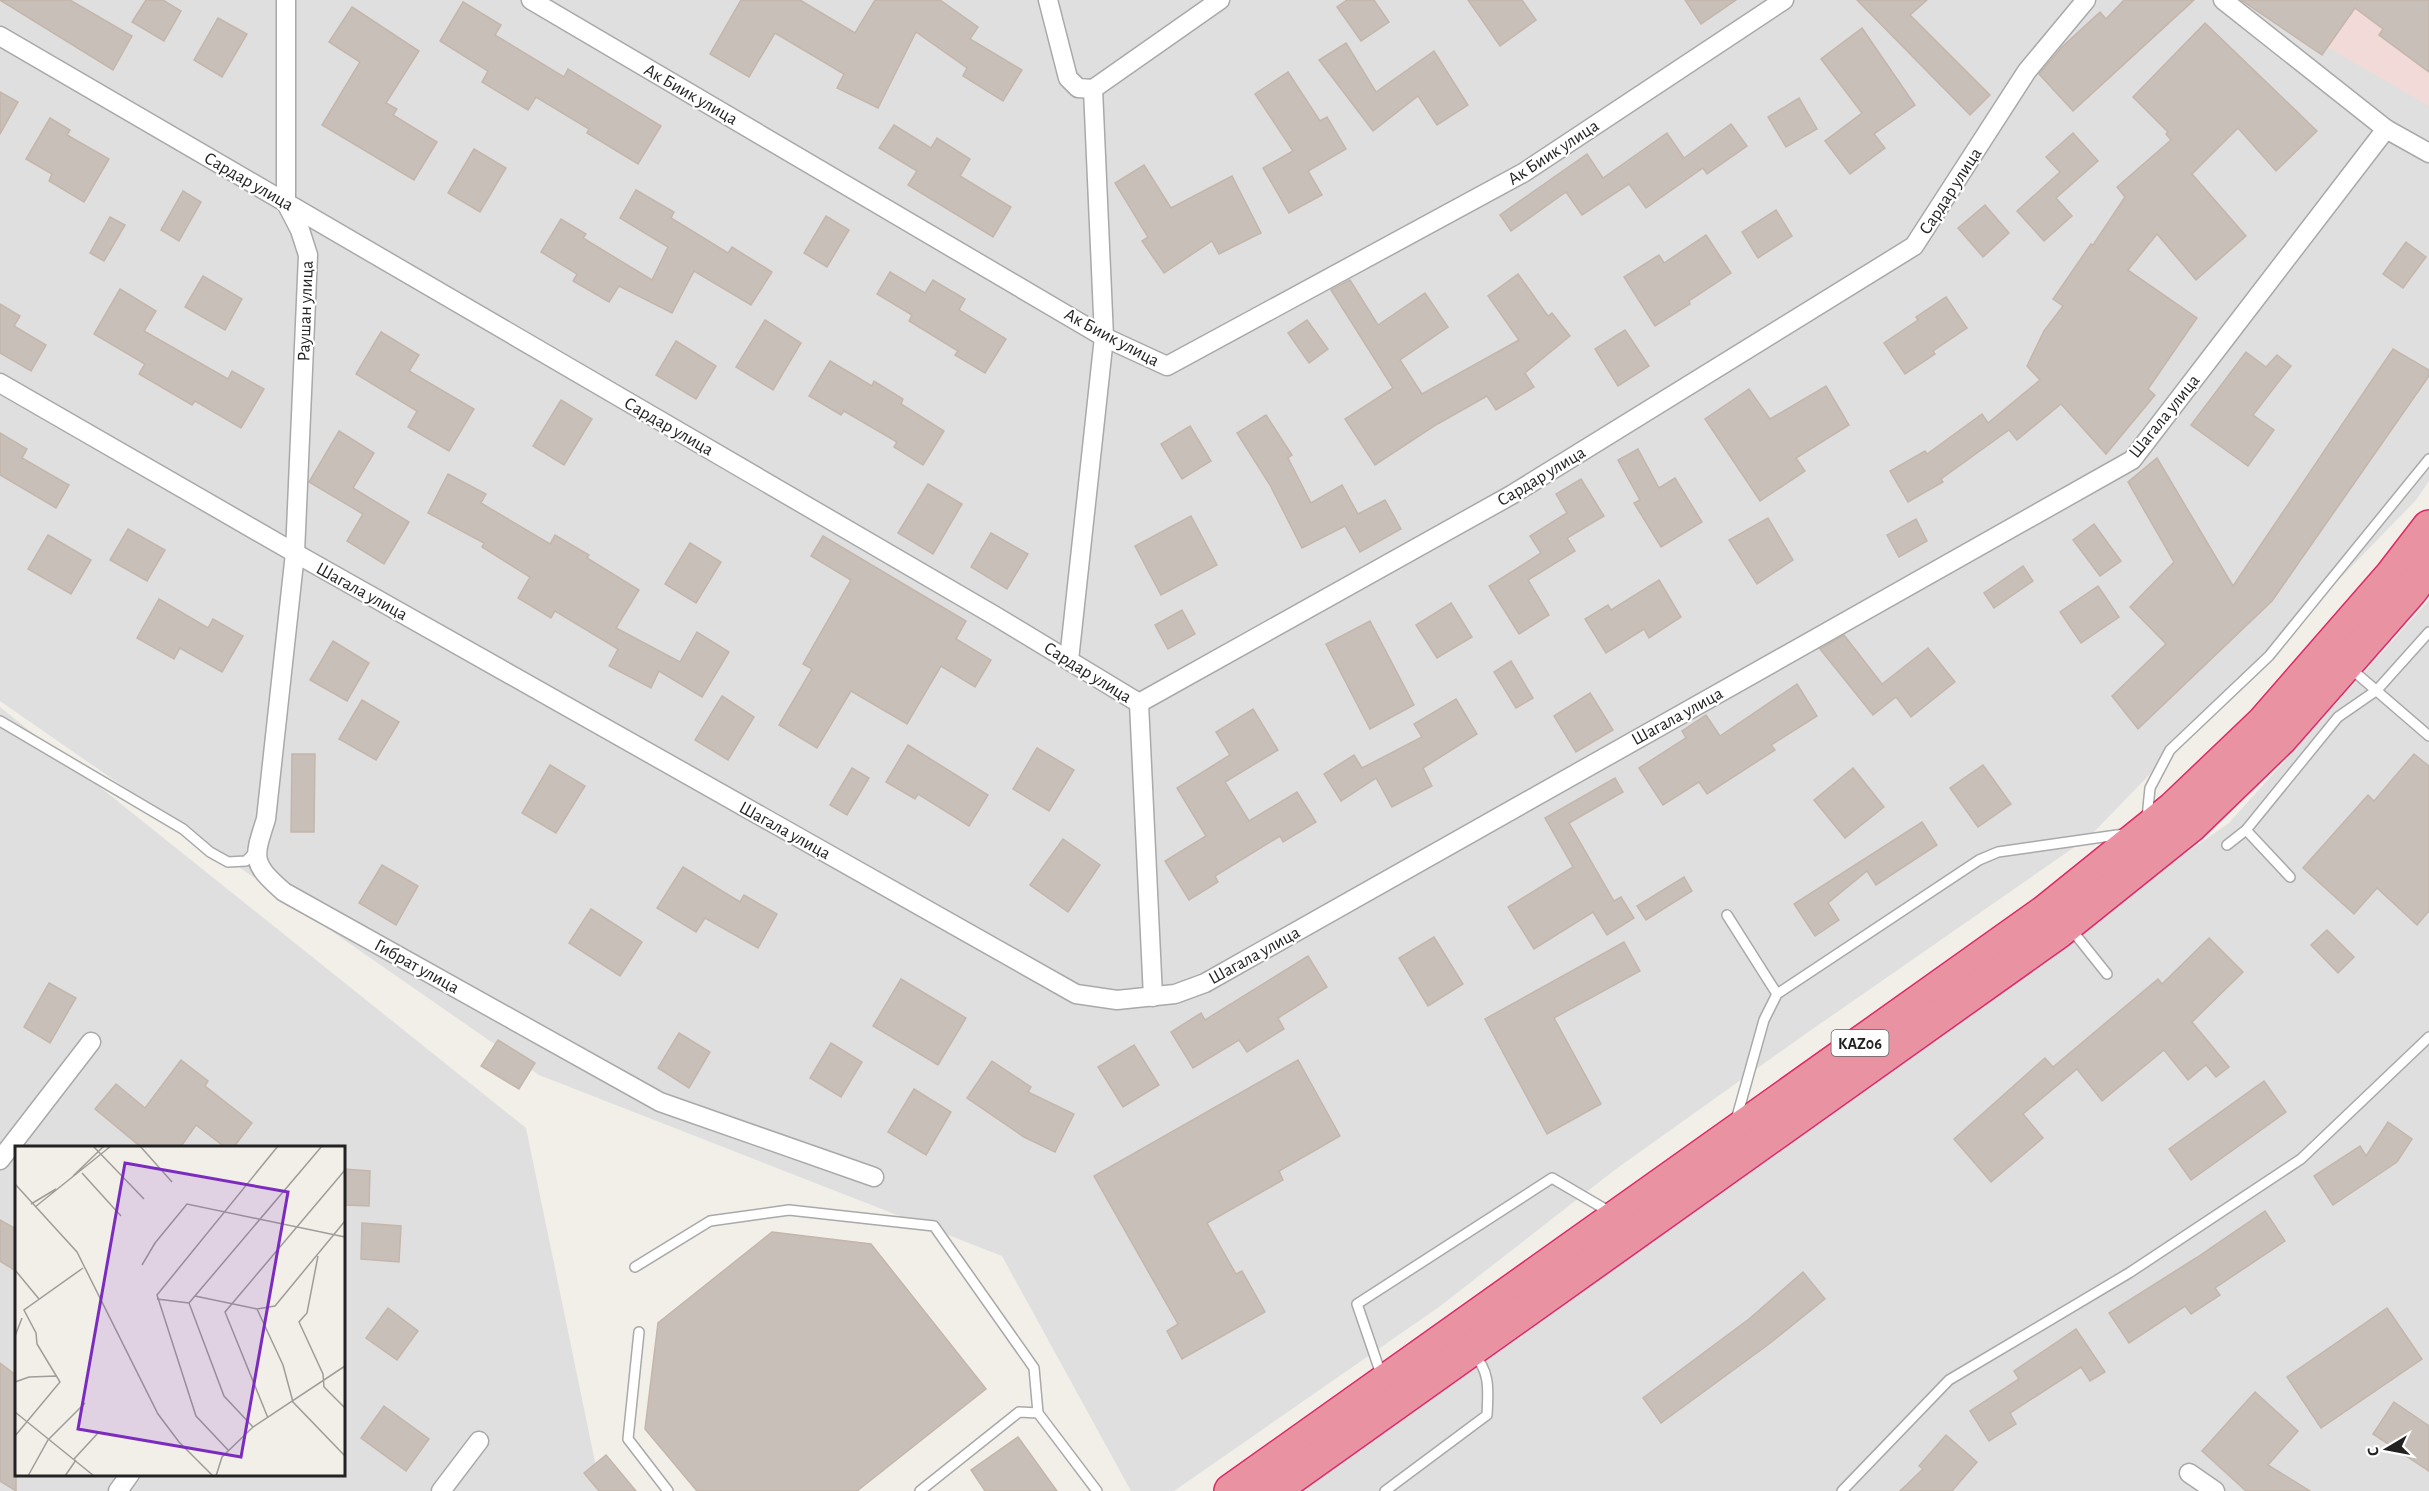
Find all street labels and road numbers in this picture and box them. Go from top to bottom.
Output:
street label: Ак Биик улица [641,61,740,129]
street label: Ак Биик улица [1505,117,1602,189]
street label: Сардар улица [1916,145,1986,238]
street label: Сардар улица [201,149,296,215]
street label: Раушан улица [295,260,317,362]
street label: Ак Биик улица [1061,305,1162,370]
street label: Шагала улица [2126,372,2204,462]
street label: Сардар улица [621,394,716,460]
street label: Сардар улица [1494,443,1589,510]
street label: Шагала улица [313,559,410,624]
street label: Сардар улица [1040,639,1134,707]
street label: Шагала улица [1629,684,1726,749]
street label: Шагала улица [736,798,833,863]
street label: Шагала улица [1206,923,1303,988]
street label: Гибрат улица [371,935,462,998]
road number: KАZ06 [1832,1030,1888,1056]

